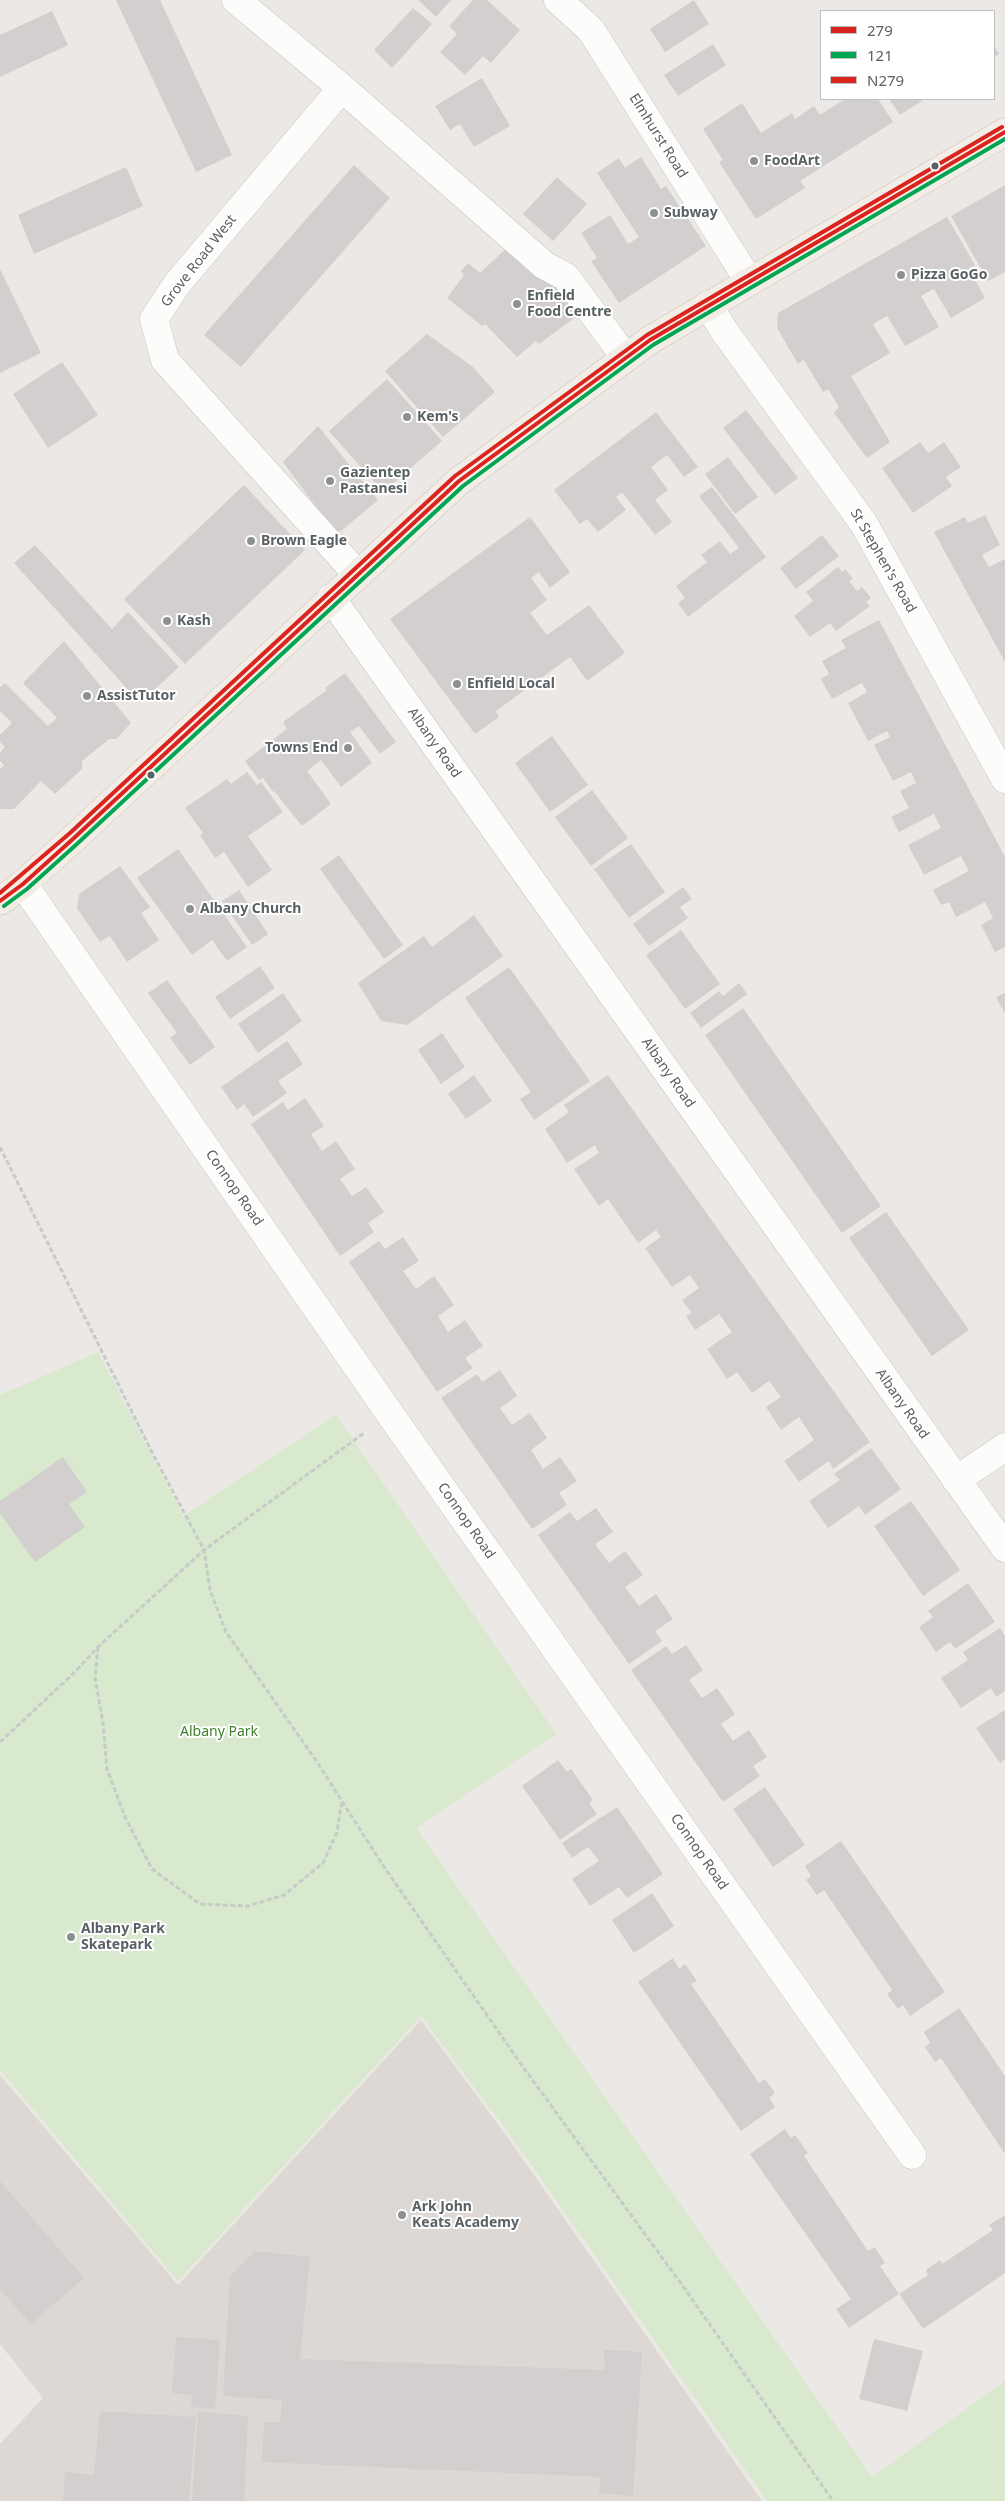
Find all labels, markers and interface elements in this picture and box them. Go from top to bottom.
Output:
legend [820,10,995,100]
text: 279 [867,20,893,40]
text: 121 [867,45,893,65]
text: N279 [867,70,904,90]
street label: Elmhurst Road [625,91,691,181]
place label: FoodArt [764,153,820,169]
marker: FoodArt [748,155,760,167]
unlabelled marker [930,161,940,171]
place label: Subway [664,205,718,221]
marker: Subway [648,207,660,219]
street label: Grove Road West [158,212,240,310]
place label: Pizza GoGo [911,267,987,283]
marker: Pizza GoGo [895,269,907,281]
place label: Enfield Food Centre [527,288,612,321]
marker: Enfield Food Centre [511,298,523,310]
place label: Kem's [417,409,458,425]
marker: Kem's [401,411,413,423]
place label: Gazientep Pastanesi [340,465,410,498]
marker: Gazientep Pastanesi [324,475,336,487]
street label: St Stephen's Road [846,506,920,616]
place label: Brown Eagle [261,533,347,549]
marker: Brown Eagle [245,535,257,547]
place label: Kash [177,613,211,629]
marker: Kash [161,615,173,627]
place label: Enfield Local [467,676,555,692]
marker: Enfield Local [451,678,463,690]
place label: AssistTutor [97,688,176,704]
marker: AssistTutor [81,690,93,702]
street label: Albany Road [404,705,464,781]
place label: Towns End [265,740,338,756]
marker: Towns End [342,742,354,754]
unlabelled marker [146,770,156,780]
place label: Albany Church [200,901,301,917]
marker: Albany Church [184,903,196,915]
street label: Albany Road [638,1035,698,1111]
street label: Connop Road [202,1147,266,1229]
street label: Albany Road [872,1366,932,1442]
street label: Connop Road [434,1480,498,1562]
park label: Albany Park [180,1724,258,1740]
street label: Connop Road [667,1811,731,1893]
place label: Albany Park Skatepark [81,1921,165,1954]
marker: Albany Park Skatepark [65,1931,77,1943]
place label: Ark John Keats Academy [412,2199,519,2232]
marker: Ark John Keats Academy [396,2209,408,2221]

